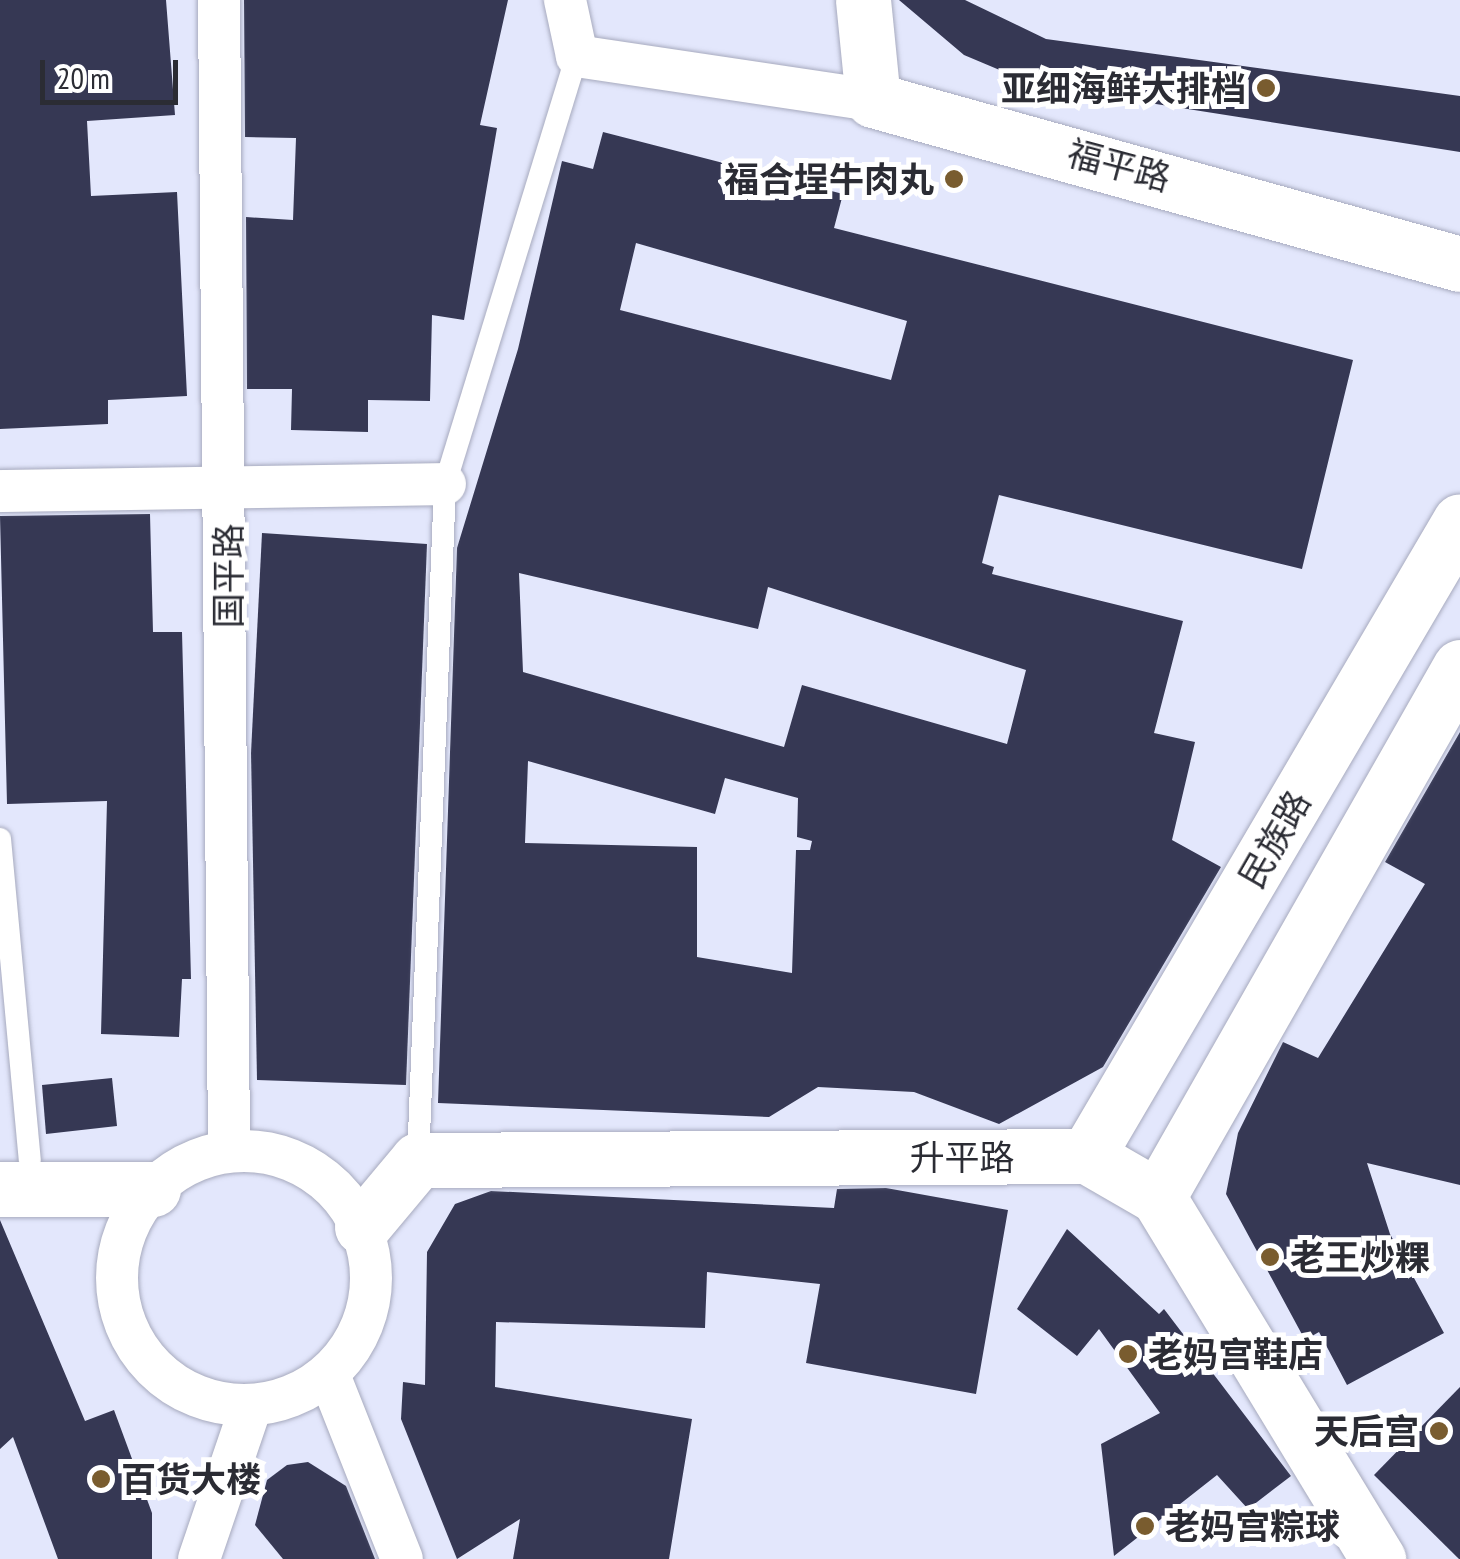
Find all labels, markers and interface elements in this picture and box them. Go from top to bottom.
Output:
scale bar [45,40,182,102]
text: 20 m [57,58,110,97]
place label: 亚细海鲜大排档 [1001,67,1246,109]
marker: 亚细海鲜大排档 [1255,77,1277,99]
street label: 福平路 [1063,131,1175,199]
place label: 福合埕牛肉丸 [724,158,934,200]
marker: 福合埕牛肉丸 [943,168,965,190]
street label: 国平路 [207,524,249,628]
street label: 民族路 [1230,783,1318,895]
street label: 升平路 [910,1136,1014,1178]
place label: 老王炒粿 [1290,1236,1430,1278]
marker: 老王炒粿 [1259,1246,1281,1268]
place label: 老妈宫鞋店 [1148,1333,1323,1375]
marker: 老妈宫鞋店 [1117,1343,1139,1365]
place label: 天后宫 [1314,1410,1419,1452]
marker: 天后宫 [1428,1420,1450,1442]
place label: 百货大楼 [121,1458,261,1500]
marker: 百货大楼 [90,1468,112,1490]
place label: 老妈宫粽球 [1165,1505,1340,1547]
marker: 老妈宫粽球 [1134,1515,1156,1537]

